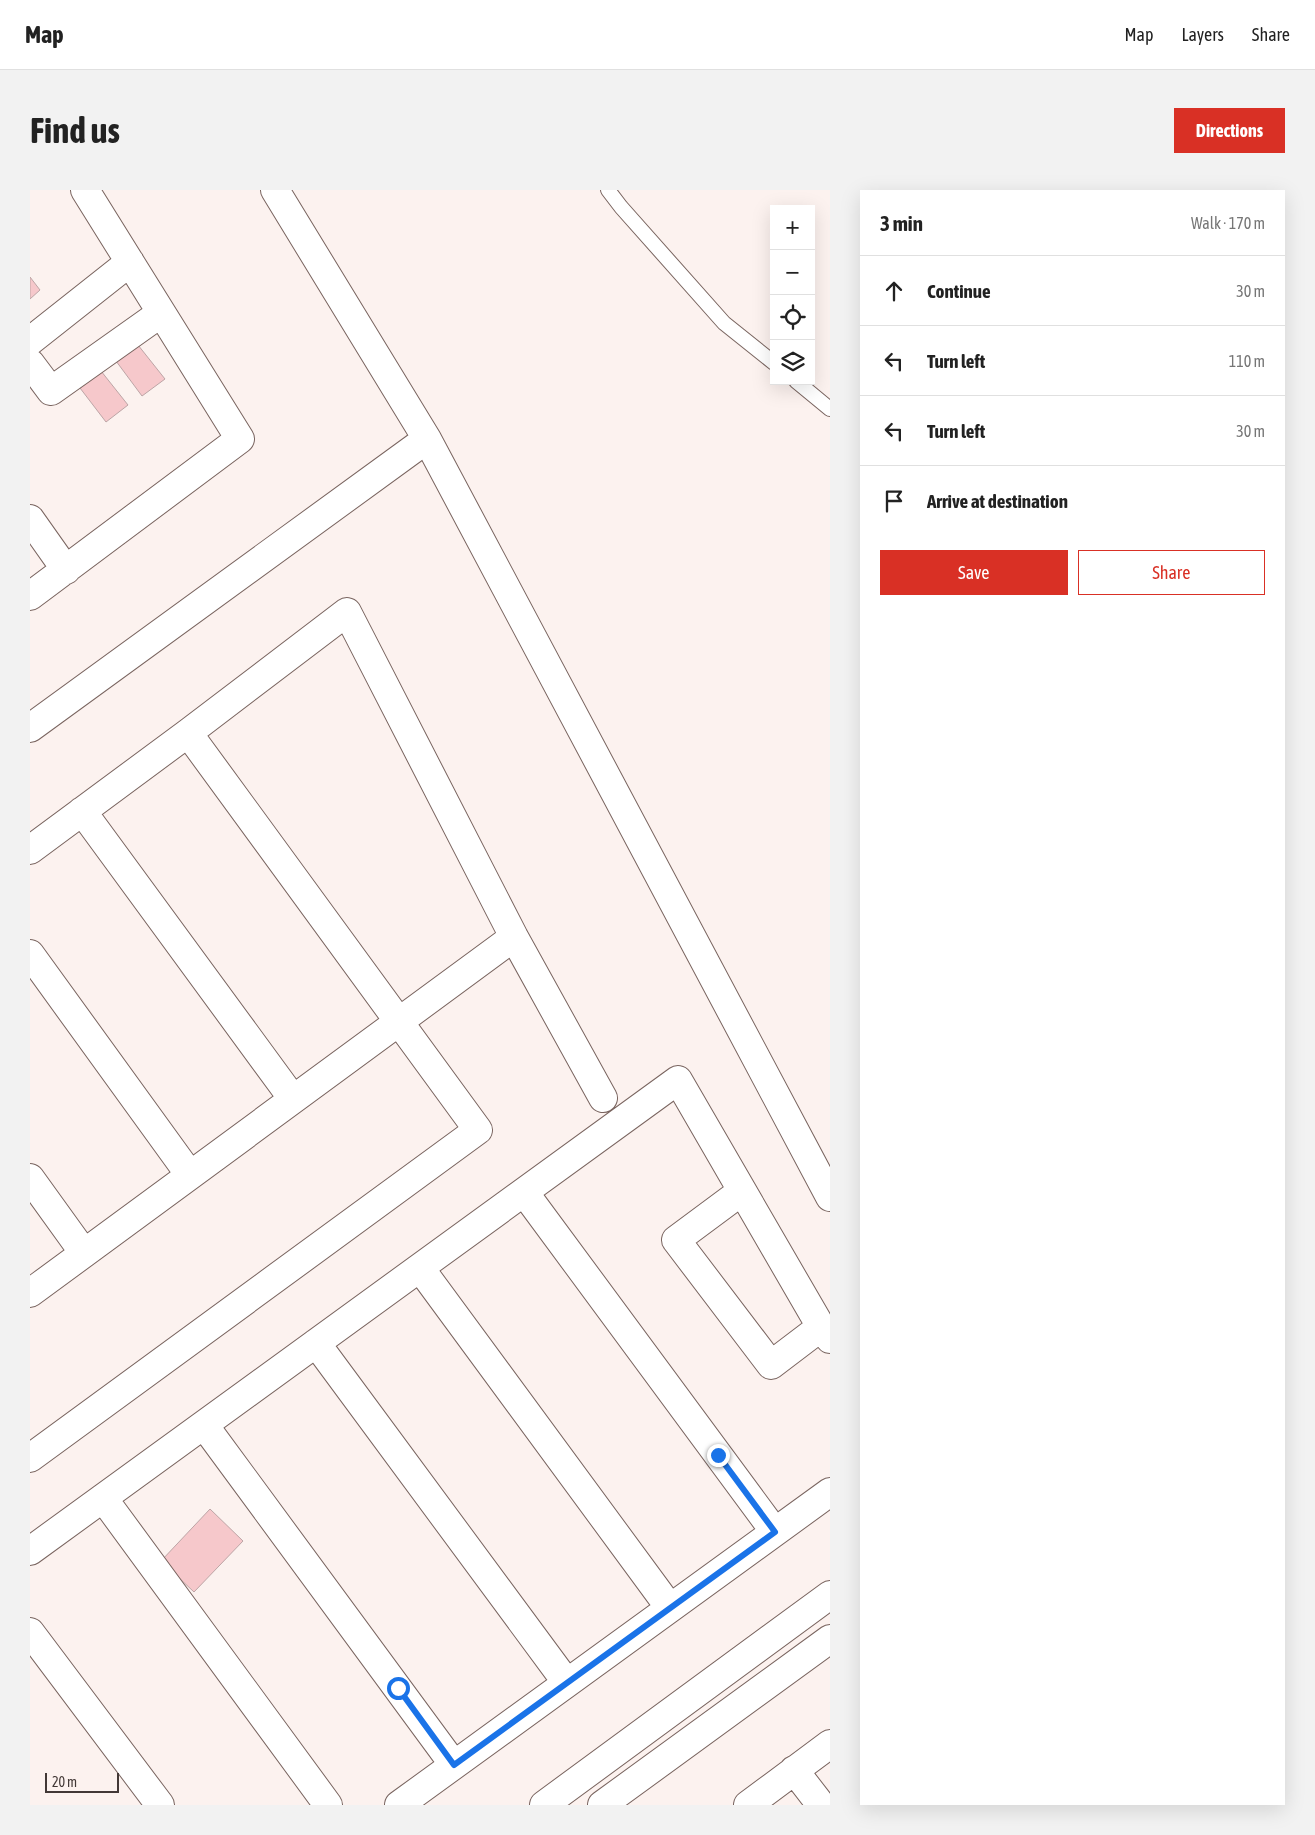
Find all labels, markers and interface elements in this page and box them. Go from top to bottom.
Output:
text: Map [25,21,64,48]
text: Map [1124,24,1153,45]
text: Layers [1181,24,1224,45]
text: Share [1252,24,1290,45]
button: Directions [1174,108,1285,153]
text: Find us [30,110,120,150]
map controls [770,205,815,385]
button: + [770,205,815,250]
text: 3 min [880,211,923,235]
text: Walk · 170 m [1191,214,1265,232]
button: − [770,250,815,295]
icon: ahead [880,277,908,305]
text: Continue [927,280,991,302]
text: 30 m [1236,282,1265,300]
button: locate [770,295,815,340]
button: layers [770,340,815,385]
icon: left [880,347,908,375]
text: Turn left [927,350,985,372]
text: 110 m [1229,352,1265,370]
icon: left [880,417,908,445]
text: Turn left [927,420,985,442]
text: 30 m [1236,422,1265,440]
icon: arrive [880,487,908,515]
text: Arrive at destination [927,490,1068,512]
button: Save [880,550,1068,595]
button: Share [1078,550,1265,595]
route end [707,1444,730,1467]
route start [387,1677,410,1700]
scale bar [45,1770,119,1793]
text: 20 m [52,1774,77,1790]

